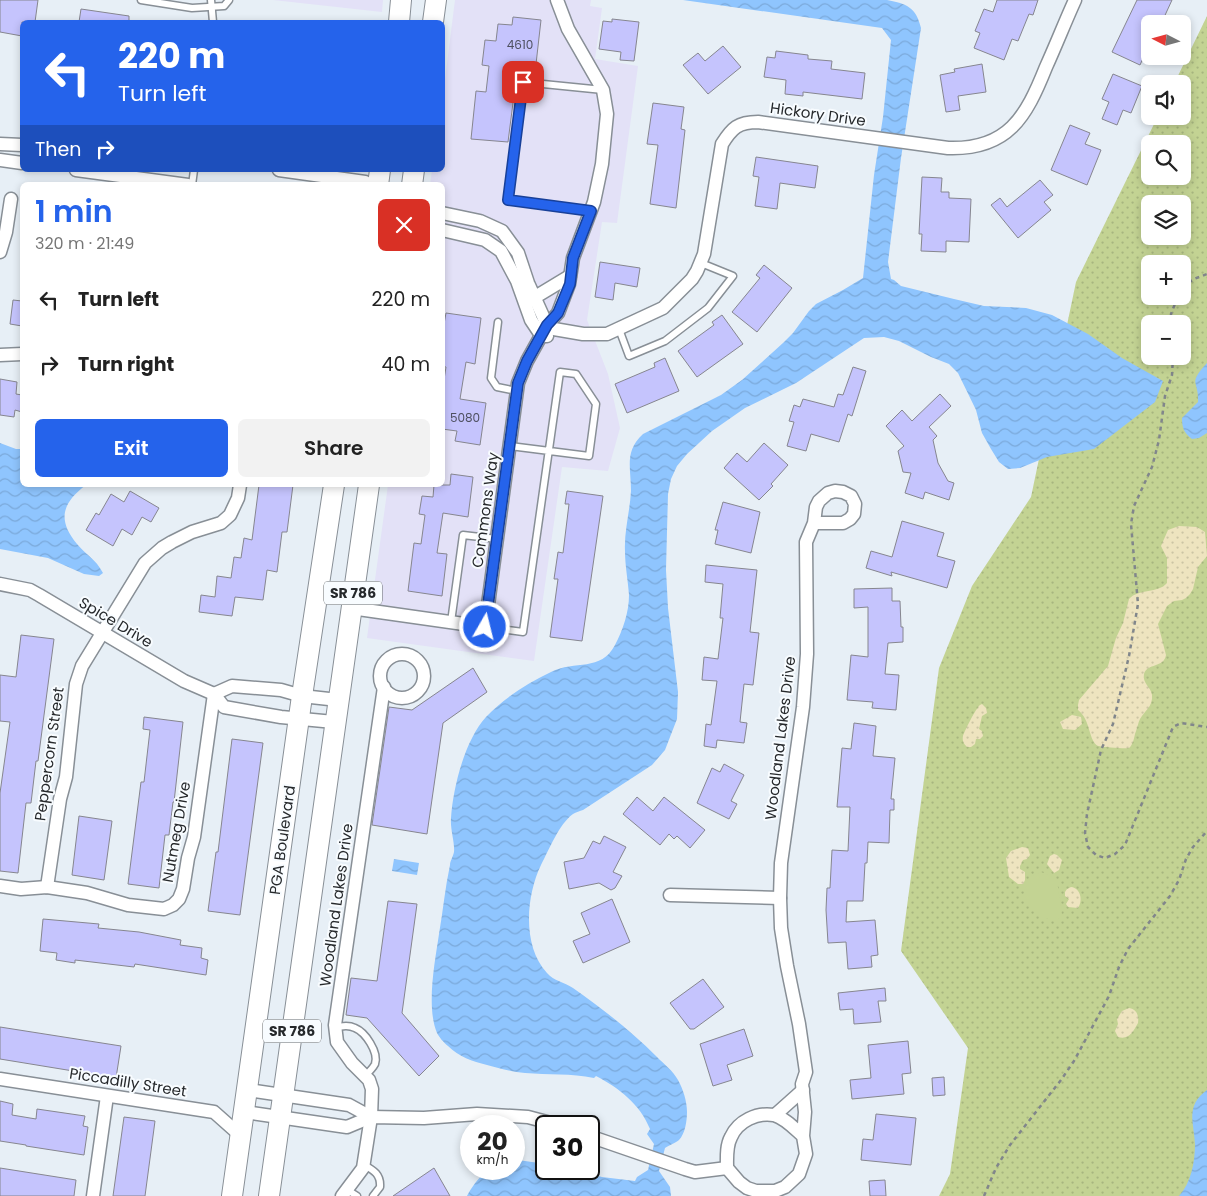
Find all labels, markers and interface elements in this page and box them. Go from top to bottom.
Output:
north arrow [1141,15,1191,65]
map controls [1141,15,1191,365]
text: 220 m [118,31,225,80]
house number: 4610 [507,36,533,53]
icon: left [35,40,100,105]
pin [502,61,544,103]
icon: arrive [509,68,537,96]
button: sound [1141,75,1191,125]
text: Turn left [118,78,206,109]
street label: Hickory Drive [769,97,867,131]
icon: right [91,135,119,163]
button: search [1141,135,1191,185]
text: Then [35,136,81,163]
text: 1 min [35,190,113,233]
button: layers [1141,195,1191,245]
button: close [378,199,430,251]
text: 320 m · 21:49 [35,232,134,255]
button: + [1141,255,1191,305]
icon: left [35,286,63,314]
text: Turn left [78,286,159,313]
text: 220 m [372,286,430,313]
button: − [1141,315,1191,365]
icon: right [35,351,63,379]
text: Turn right [78,351,174,378]
text: 40 m [381,351,430,378]
house number: 5080 [450,409,480,426]
button: Exit [35,419,228,477]
button: Share [238,419,430,477]
street label: Commons Way [467,450,504,569]
road number: SR 786 [324,582,382,604]
street label: Spice Drive [75,592,157,652]
position arrow [458,600,510,652]
street label: Woodland Lakes Drive [760,655,800,821]
street label: Peppercorn Street [29,686,69,822]
street label: Nutmeg Drive [157,780,195,884]
street label: PGA Boulevard [264,784,300,896]
street label: Woodland Lakes Drive [314,822,358,988]
road number: SR 786 [263,1019,321,1042]
street label: Piccadilly Street [68,1062,188,1102]
speed limit sign: 30 [535,1115,600,1180]
text: 20 [477,1124,508,1159]
text: km/h [477,1151,508,1168]

